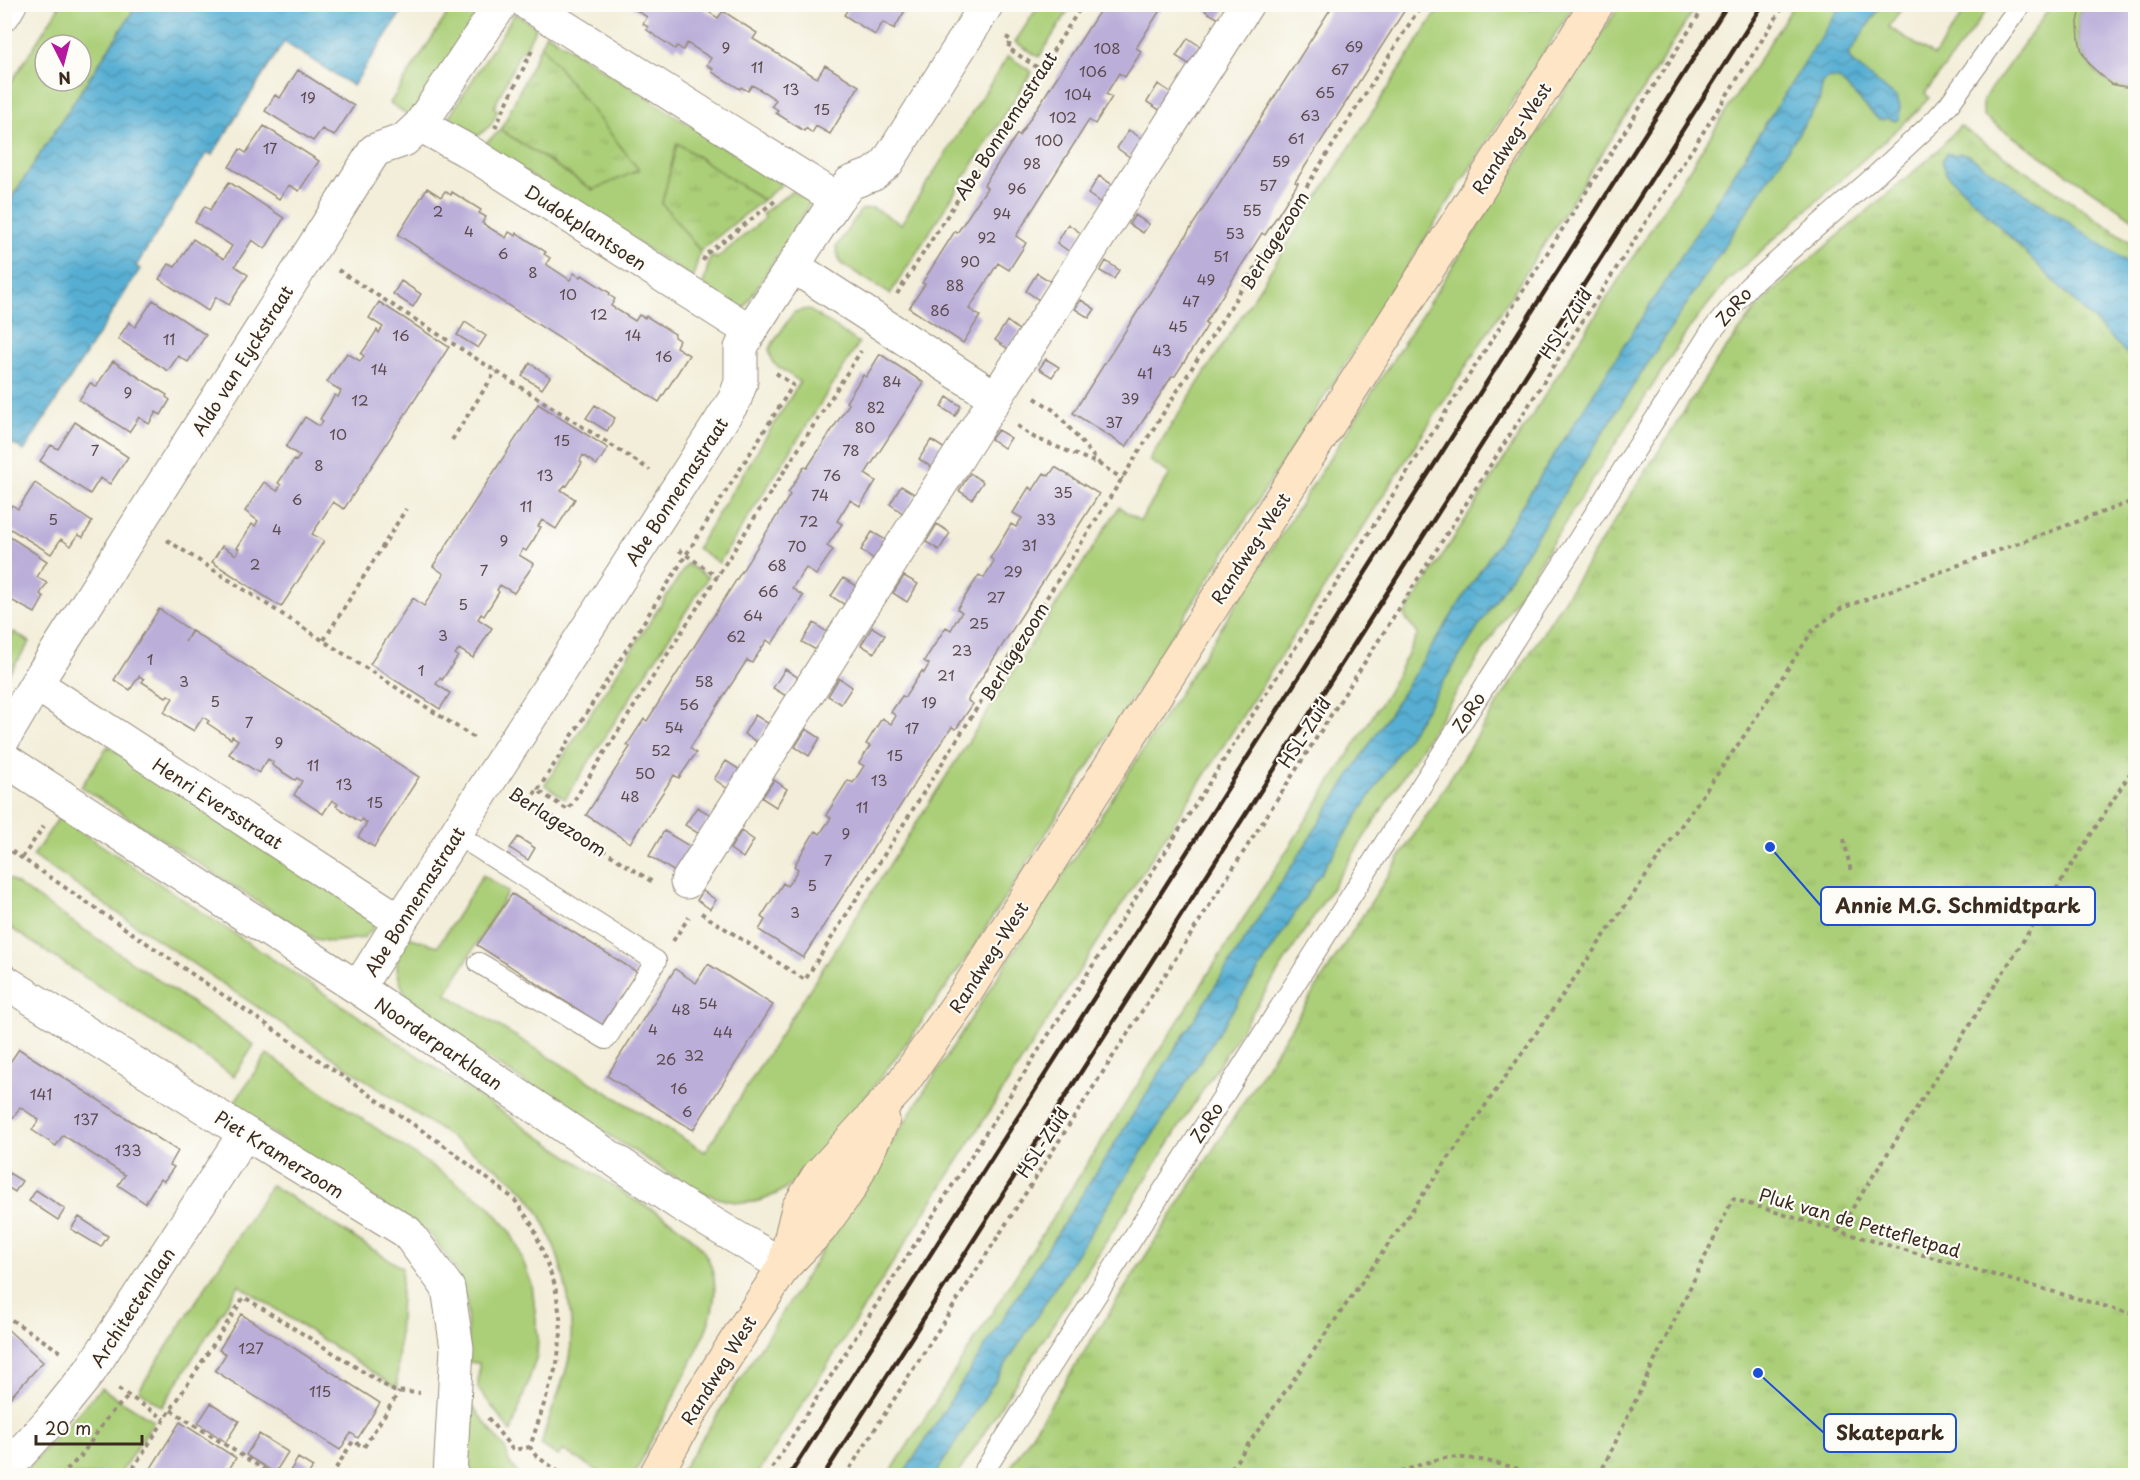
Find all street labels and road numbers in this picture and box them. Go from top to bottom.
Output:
street label: Abe Bonnemastraat [947,46,1063,204]
street label: Randweg-West [1465,77,1557,199]
street label: Dudokplantsoen [520,177,652,277]
street label: Berlagezoom [1233,185,1315,295]
street label: Aldo van Eyckstraat [185,280,299,440]
street label: ZoRo [1708,281,1758,331]
street label: HSL-Zuid [1532,282,1598,364]
street label: Abe Bonnemastraat [618,412,734,570]
street label: Randweg-West [1204,487,1296,609]
street label: Berlagezoom [973,596,1055,706]
street label: ZoRo [1445,686,1491,738]
street label: HSL-Zuid [1271,691,1337,773]
street label: Henri Eversstraat [147,751,289,855]
street label: Berlagezoom [504,779,612,863]
street label: Abe Bonnemastraat [357,821,471,981]
street label: Randweg-West [942,896,1034,1018]
street label: Noorderparklaan [370,990,508,1096]
street label: ZoRo [1183,1096,1229,1148]
street label: HSL-Zuid [1009,1101,1075,1183]
street label: Piet Kramerzoom [210,1103,350,1205]
street label: Pluk van de Pettefletpad [1756,1180,1964,1264]
street label: Architectenlaan [83,1242,181,1372]
street label: Randweg West [674,1310,762,1430]

